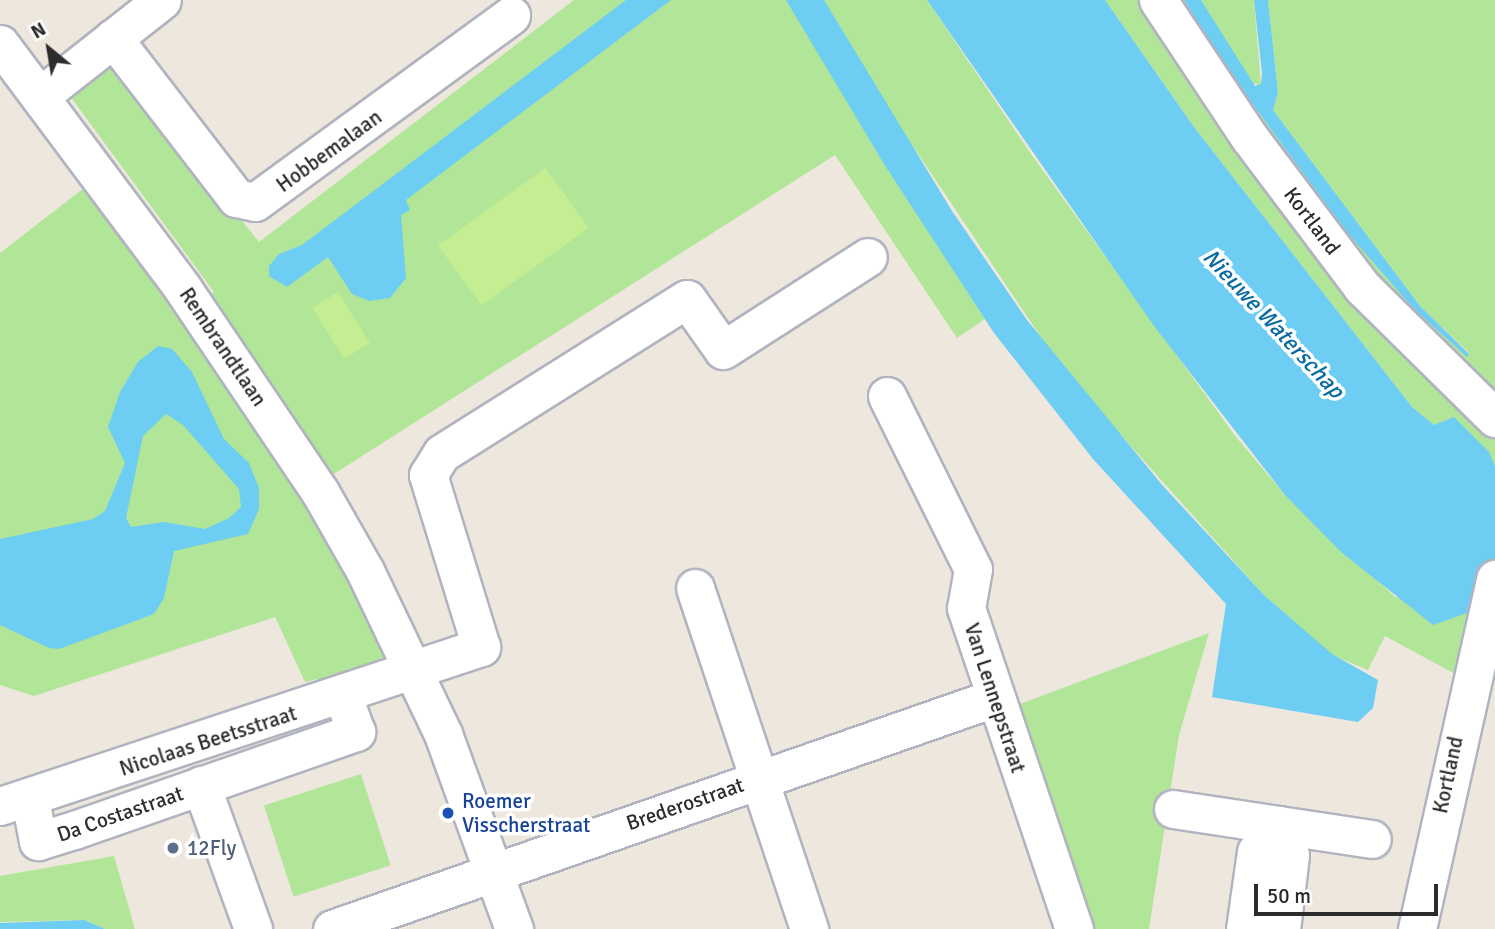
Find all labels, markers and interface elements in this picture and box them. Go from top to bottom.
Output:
north arrow [14,14,84,84]
text: N [27,17,50,45]
street label: Hobbemalaan [271,104,387,198]
street label: Kortland [1278,182,1346,260]
water label: Nieuwe Waterschap [1197,244,1349,404]
street label: Rembrandtlaan [174,283,272,411]
street label: Van Lennepstraat [959,620,1031,776]
street label: Nicolaas Beetsstraat [116,700,300,782]
street label: Kortland [1428,734,1468,816]
street label: Brederostraat [623,772,747,836]
street label: Da Costastraat [54,781,186,847]
place label: Roemer Visscherstraat [462,788,590,838]
marker: Roemer Visscherstraat [440,805,456,821]
place label: 12Fly [187,835,236,861]
marker: 12Fly [165,840,181,856]
scale bar [1257,870,1441,914]
text: 50 m [1267,883,1311,909]

